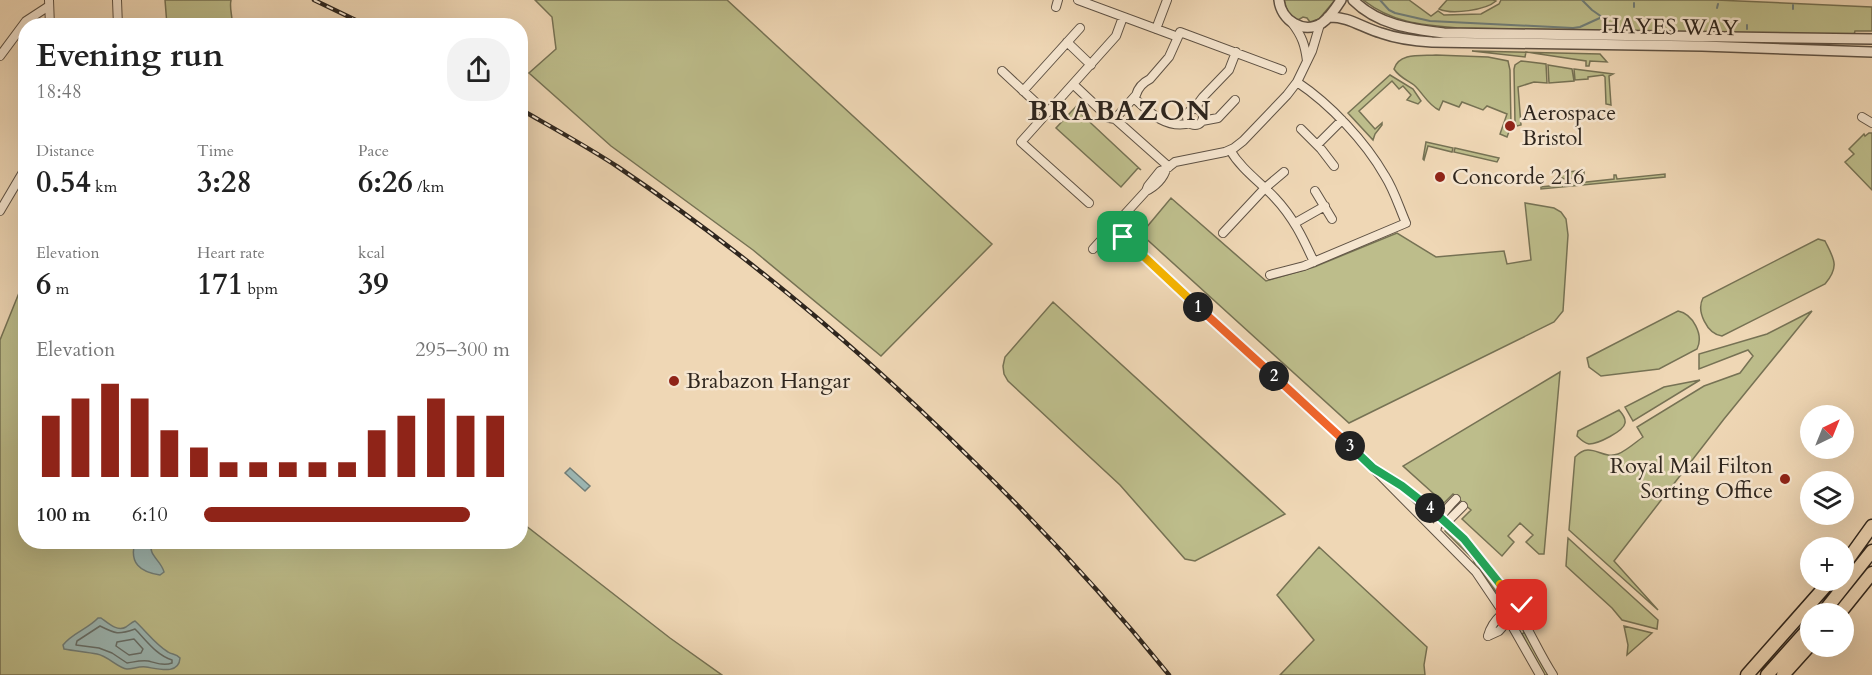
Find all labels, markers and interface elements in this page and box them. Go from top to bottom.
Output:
street label: HAYES WAY [1601,11,1739,43]
text: Evening run [36,33,224,78]
button: share [447,38,510,101]
text: 18:48 [36,78,82,105]
district label: BRABAZON [1028,92,1212,130]
place label: Aerospace Bristol [1522,98,1616,153]
marker: Aerospace Bristol [1503,119,1517,133]
text: Distance [36,140,94,162]
text: Time [197,140,234,162]
text: Pace [358,140,389,162]
text: 0.54 [36,162,91,203]
text: 3:28 [197,162,252,203]
text: 6:26 [358,162,413,203]
place label: Concorde 216 [1452,162,1585,192]
marker: Concorde 216 [1433,170,1447,184]
text: km [91,176,117,198]
text: /km [413,176,444,198]
pin [1097,211,1148,262]
icon: arrive [1106,220,1139,253]
text: Elevation [36,242,100,264]
text: Heart rate [197,242,265,264]
text: kcal [358,242,385,264]
text: 6 [36,264,51,305]
text: 171 [197,264,243,305]
text: 39 [358,264,389,305]
text: m [51,278,69,300]
text: bpm [243,278,278,300]
pin: 1 [1183,292,1213,322]
text: 1 [1194,296,1202,318]
text: Elevation [36,336,115,363]
text: 295–300 m [415,336,510,363]
pin: 2 [1259,361,1289,391]
text: 2 [1270,365,1278,387]
place label: Brabazon Hangar [686,366,851,396]
marker: Brabazon Hangar [667,374,681,388]
north arrow [1800,405,1854,459]
map controls [1800,405,1854,657]
pin: 3 [1335,431,1365,461]
text: 3 [1346,435,1354,457]
place label: Royal Mail Filton Sorting Office [1610,451,1773,506]
button: layers [1800,471,1854,525]
marker: Royal Mail Filton Sorting Office [1778,472,1792,486]
pin: 4 [1415,493,1445,523]
text: 4 [1426,497,1434,519]
text: 100 m [36,501,91,528]
text: 6:10 [132,501,168,528]
button: + [1800,537,1854,591]
pin [1496,579,1547,630]
icon: check [1505,588,1538,621]
button: − [1800,603,1854,657]

